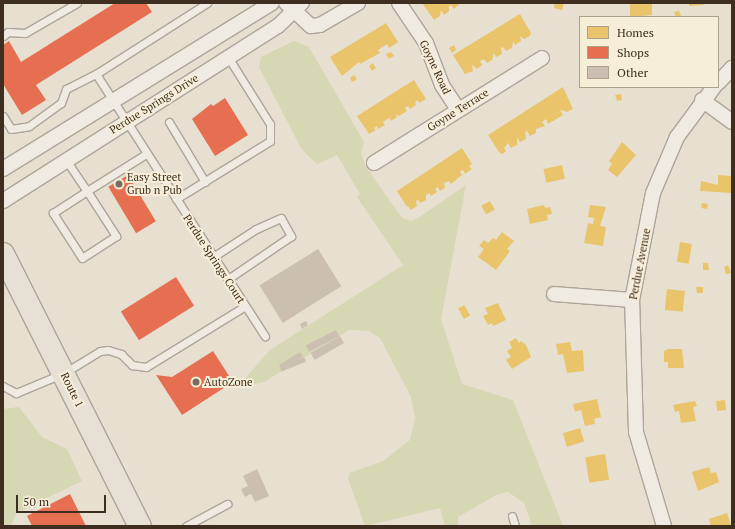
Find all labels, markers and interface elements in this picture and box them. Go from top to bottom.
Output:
legend [579,16,719,88]
text: Homes [617,25,654,40]
street label: Goyne Road [417,38,453,96]
text: Shops [617,45,649,60]
text: Other [617,65,648,80]
street label: Perdue Springs Drive [107,71,201,137]
street label: Goyne Terrace [425,86,491,134]
place label: Easy Street Grub n Pub [127,171,182,197]
marker: Easy Street Grub n Pub [114,179,124,189]
street label: Perdue Springs Court [180,212,248,306]
street label: Perdue Avenue [627,227,653,301]
street label: Route 1 [58,370,86,410]
place label: AutoZone [204,375,253,389]
marker: AutoZone [191,377,201,387]
scale bar [18,487,108,513]
text: 50 m [23,494,49,509]

